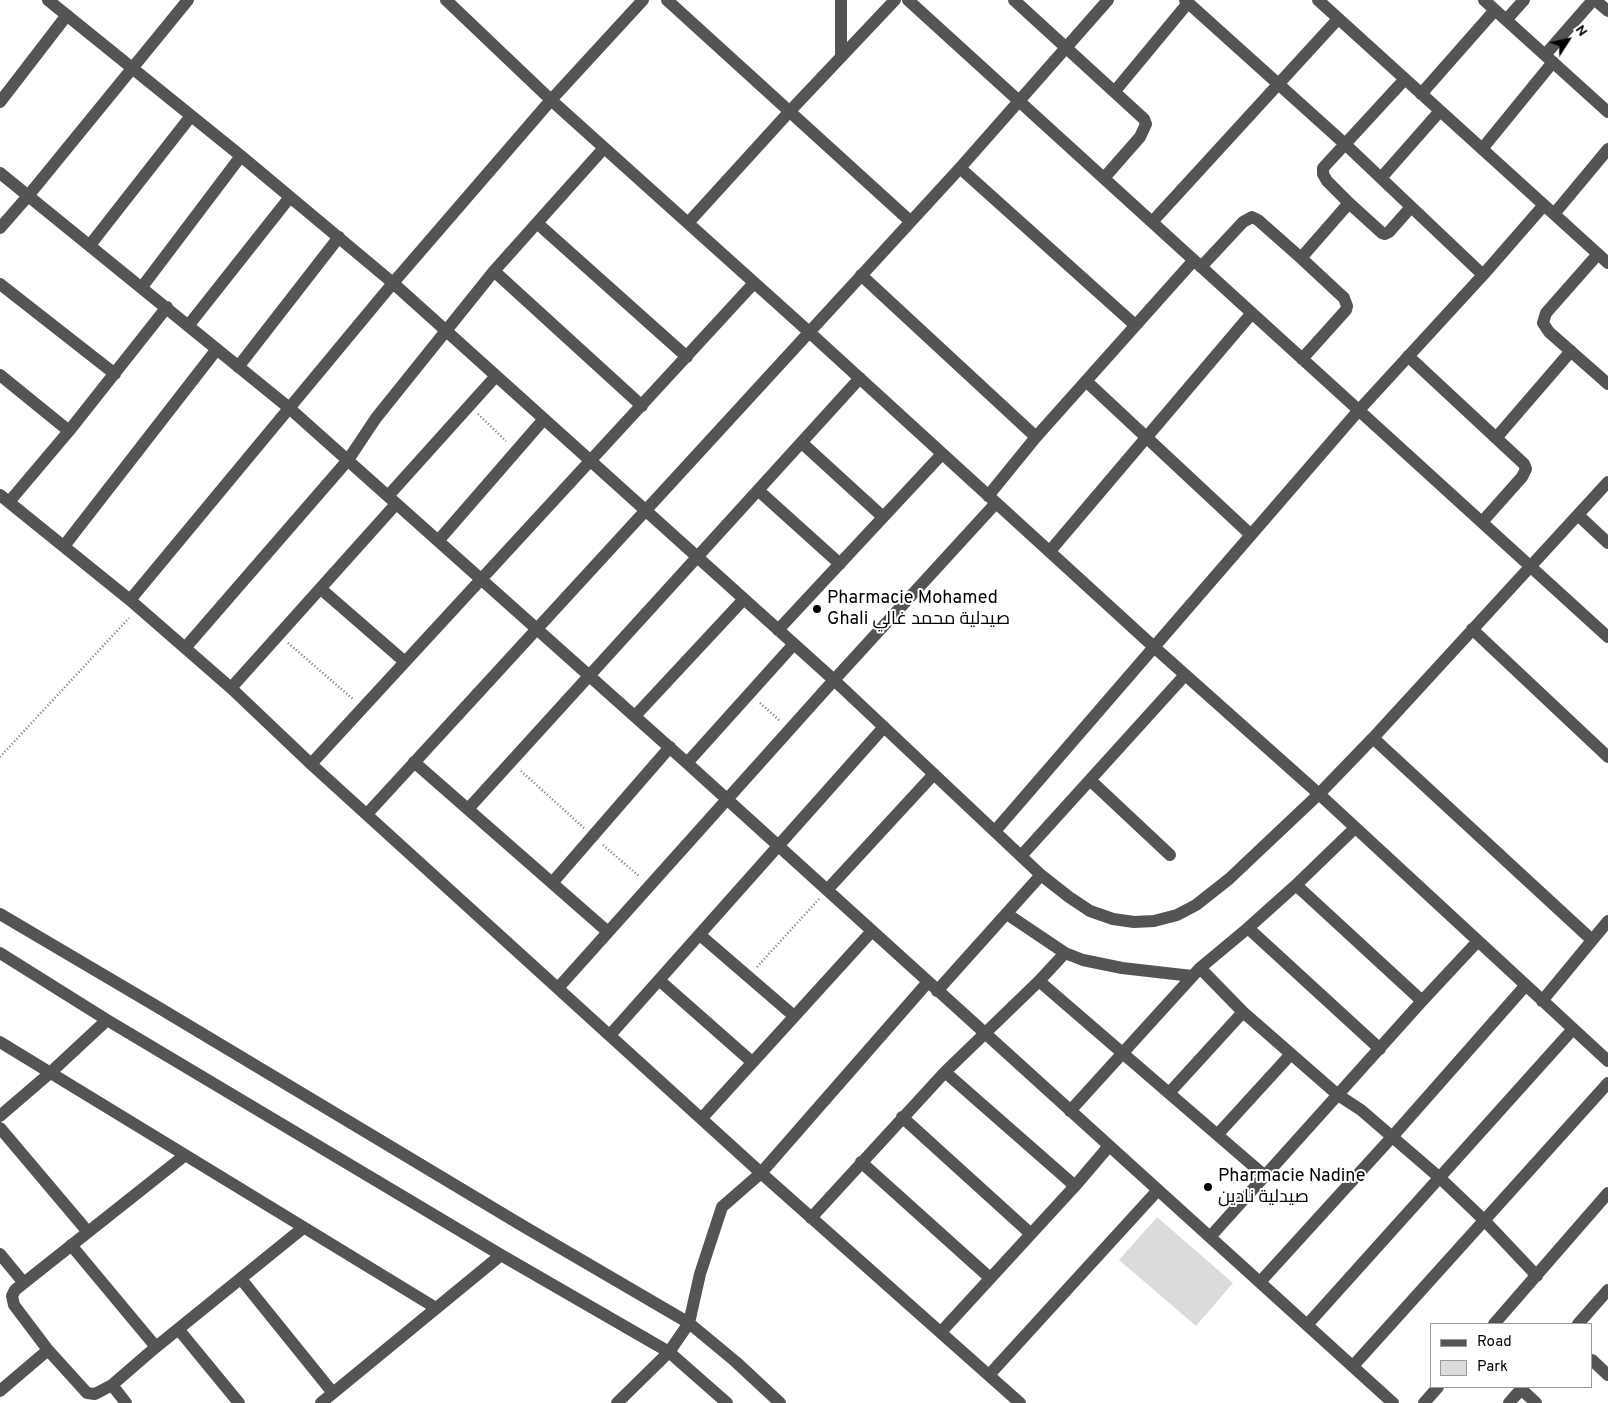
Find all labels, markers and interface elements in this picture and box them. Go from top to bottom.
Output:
north arrow [1543,15,1593,65]
text: N [1571,22,1591,40]
place label: Pharmacie Mohamed Ghali صيدلية محمد غالي [827,588,1010,630]
marker: Pharmacie Mohamed Ghali صيدلية محمد غالي [811,603,823,615]
place label: Pharmacie Nadine صيدلية نادين [1218,1166,1365,1208]
marker: Pharmacie Nadine صيدلية نادين [1202,1181,1214,1193]
legend [1430,1323,1593,1388]
text: Road [1477,1333,1512,1352]
text: Park [1477,1358,1508,1377]

